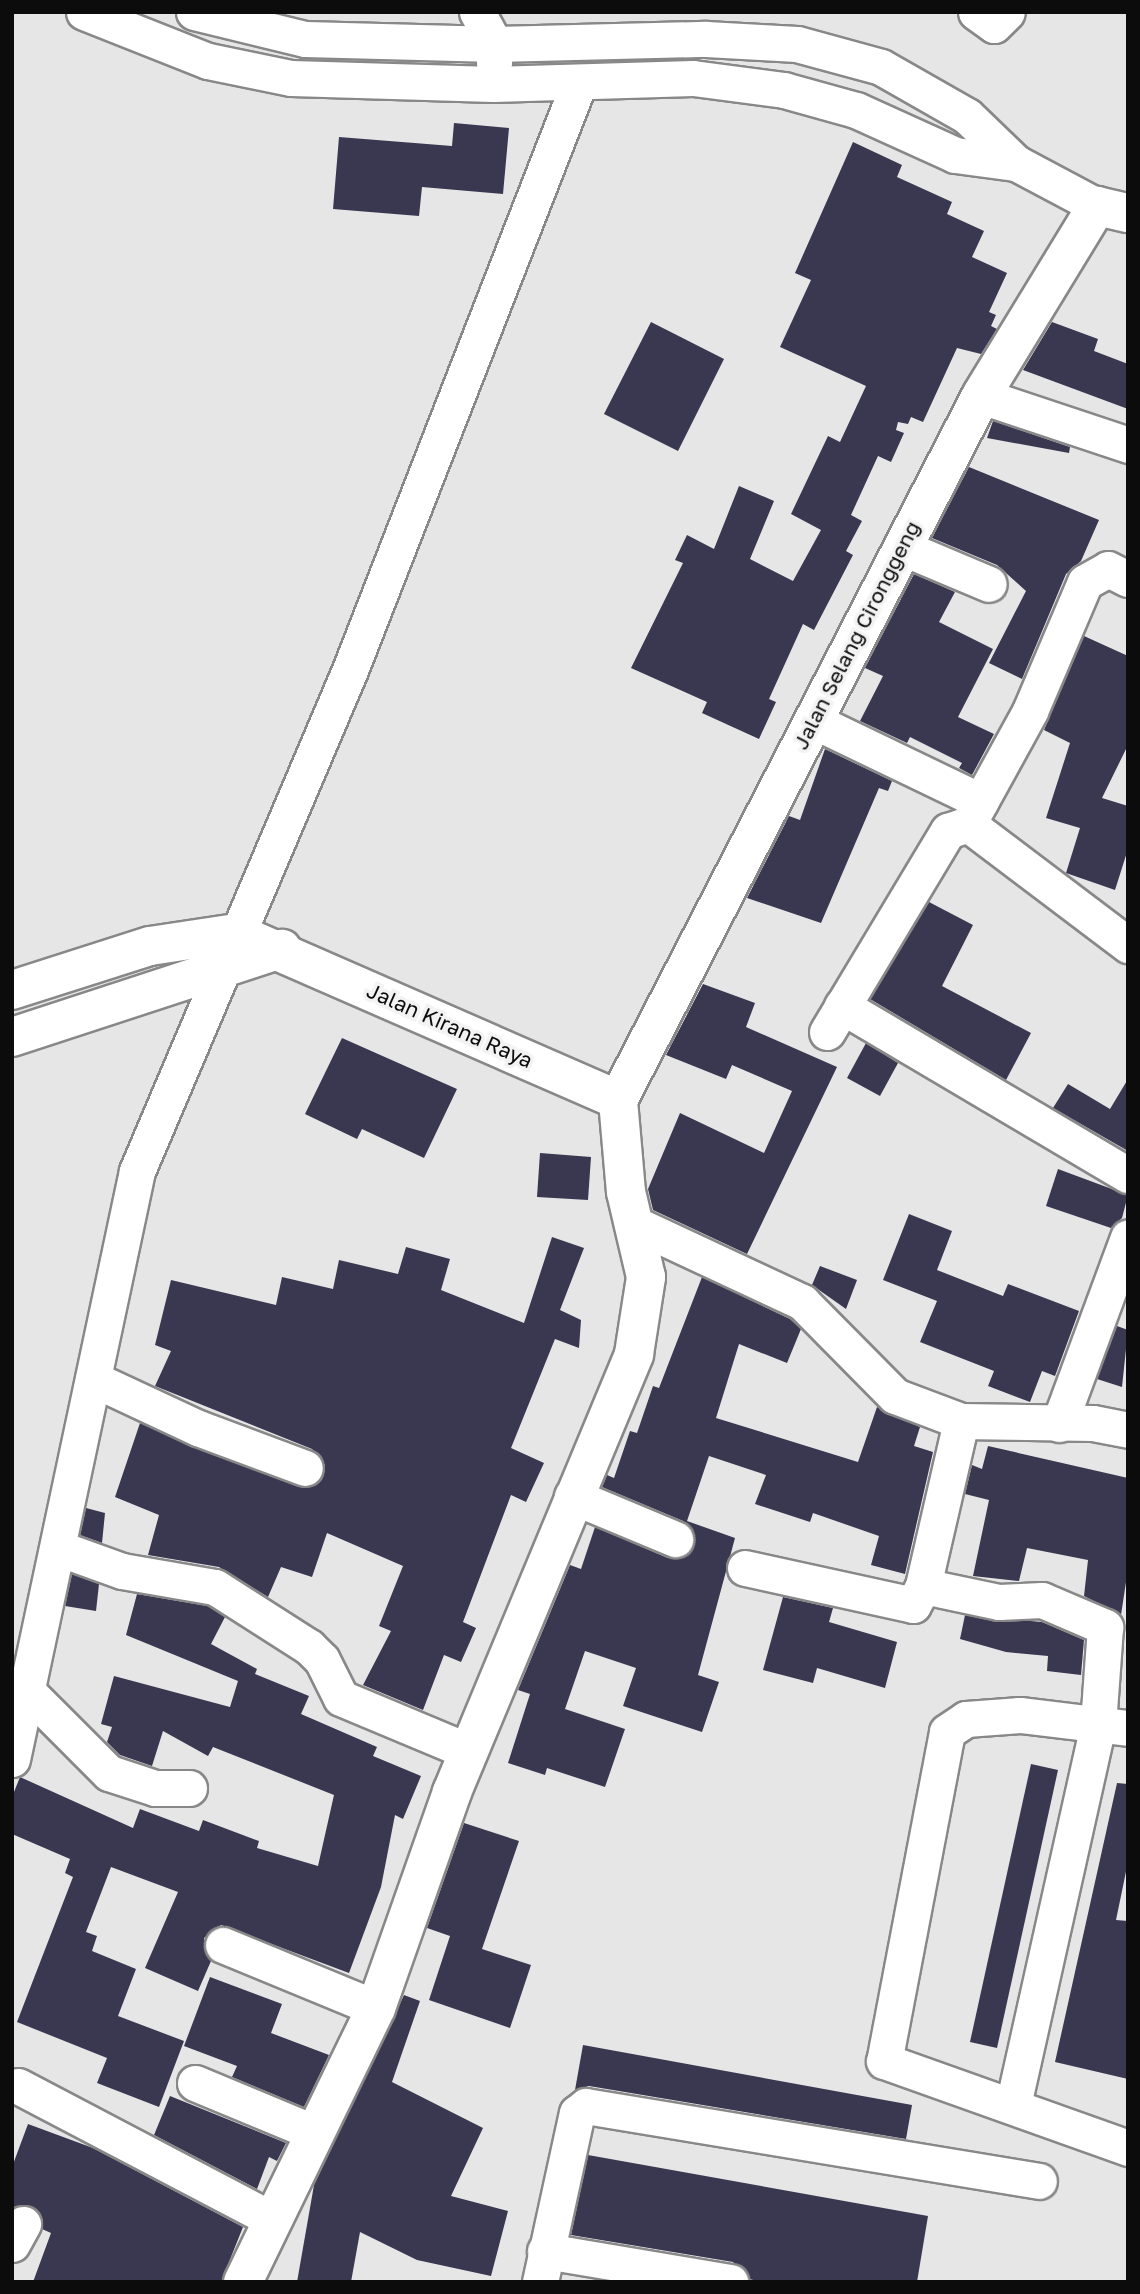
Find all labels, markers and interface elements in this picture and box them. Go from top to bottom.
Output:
street label: Jalan Selang Cironggeng [787,517,925,753]
street label: Jalan Kirana Raya [363,977,537,1073]

